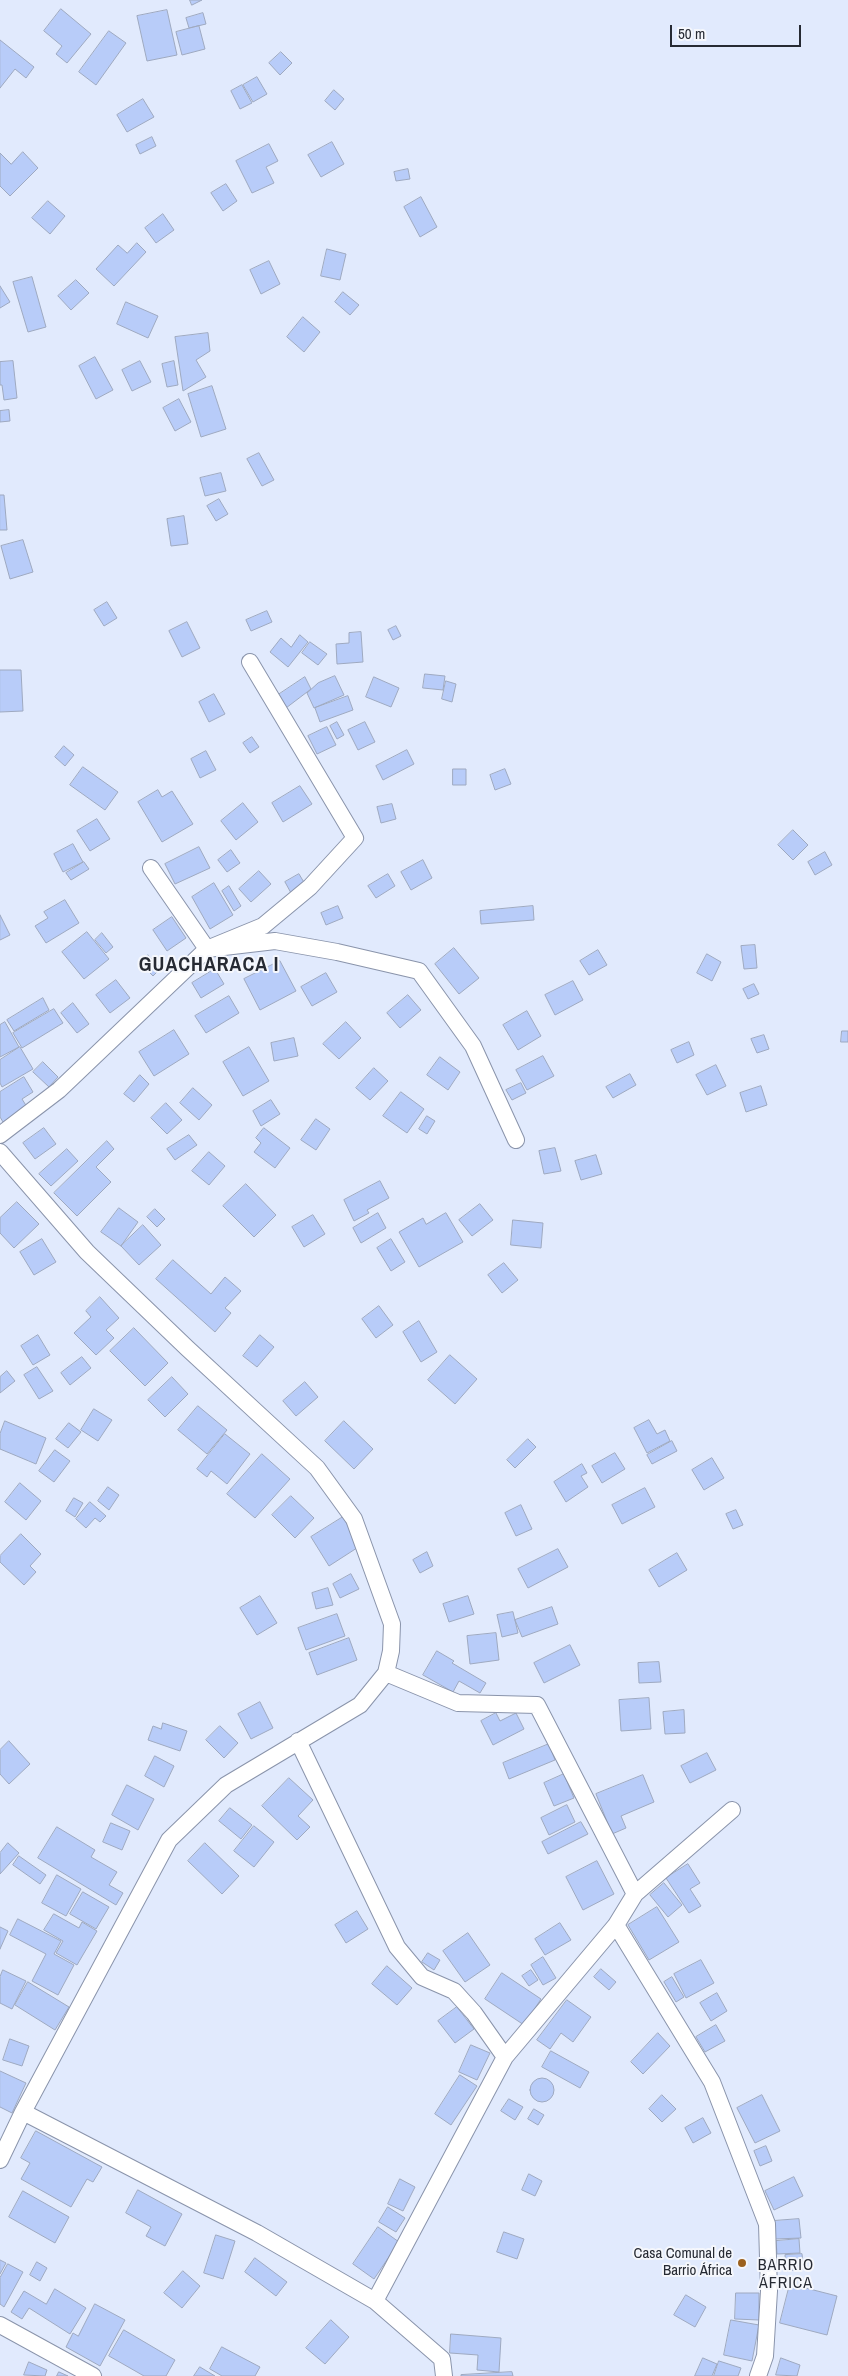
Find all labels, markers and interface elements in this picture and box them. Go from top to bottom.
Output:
scale bar [673,15,804,47]
text: 50 m [678,23,705,44]
district label: GUACHARACA I [137,954,281,978]
place label: Casa Comunal de Barrio África [634,2245,732,2280]
district label: BARRIO ÁFRICA [757,2256,815,2294]
marker: Casa Comunal de Barrio África [736,2257,748,2269]

